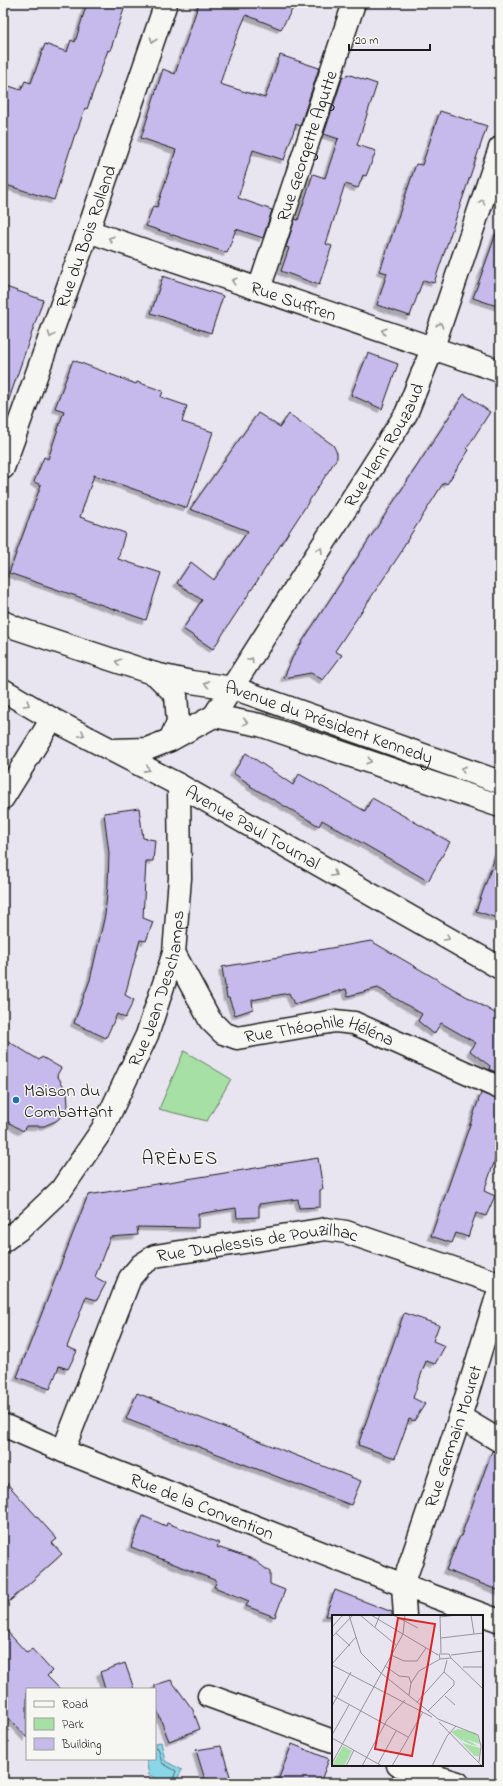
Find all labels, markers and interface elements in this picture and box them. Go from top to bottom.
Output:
scale bar [349,26,430,52]
text: 20 m [355,32,378,50]
one-way arrow [149,36,158,43]
street label: Rue Georgette Agutte [271,67,346,225]
street label: Rue du Bois Rolland [50,162,125,312]
one-way arrow [477,199,486,206]
one-way arrow [107,235,114,244]
street label: Rue Suffren [246,276,340,329]
one-way arrow [230,277,237,285]
one-way arrow [435,322,444,329]
one-way arrow [380,327,387,336]
one-way arrow [47,331,55,338]
street label: Rue Henri Rouzaud [339,380,432,513]
one-way arrow [315,547,323,554]
one-way arrow [246,657,253,664]
one-way arrow [114,658,121,667]
street label: Avenue du Président Kennedy [223,676,436,772]
one-way arrow [204,680,210,689]
one-way arrow [23,699,30,707]
one-way arrow [242,717,248,726]
one-way arrow [78,729,86,737]
one-way arrow [365,756,372,765]
one-way arrow [143,764,150,771]
one-way arrow [460,766,467,774]
street label: Avenue Paul Tournal [179,780,324,878]
one-way arrow [330,869,337,876]
street label: Rue Jean Deschamps [123,910,192,1072]
one-way arrow [443,933,450,941]
street label: Rue Théophile Héléna [243,1010,398,1054]
place label: Maison du Combattant [24,1079,113,1126]
marker: Maison du Combattant [11,1095,21,1105]
district label: ARÈNES [142,1146,218,1173]
street label: Rue Duplessis de Pouzilhac [155,1218,361,1271]
street label: Rue Germain Mouret [419,1362,490,1511]
street label: Rue de la Convention [126,1468,277,1548]
inset map [332,1615,483,1766]
legend [26,1688,156,1760]
text: Road [62,1696,88,1714]
text: Park [62,1716,84,1734]
text: Building [61,1736,101,1755]

